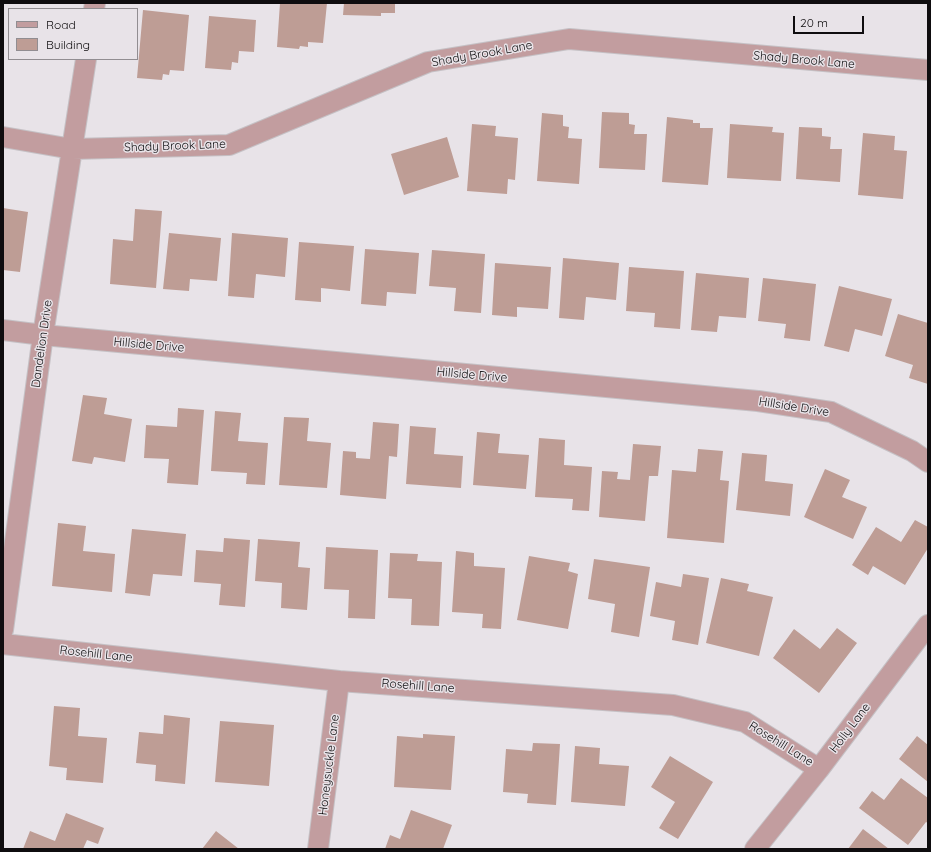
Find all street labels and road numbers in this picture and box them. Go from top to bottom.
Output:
street label: Shady Brook Lane [431,38,533,70]
street label: Shady Brook Lane [753,48,855,72]
street label: Shady Brook Lane [124,137,226,155]
street label: Dandelion Drive [29,299,55,389]
street label: Hillside Drive [113,335,185,355]
street label: Hillside Drive [436,365,508,385]
street label: Hillside Drive [758,394,830,420]
street label: Rosehill Lane [59,643,133,665]
street label: Rosehill Lane [381,676,455,696]
street label: Holly Lane [827,700,873,756]
street label: Honeysuckle Lane [316,714,342,816]
street label: Rosehill Lane [746,719,816,769]

